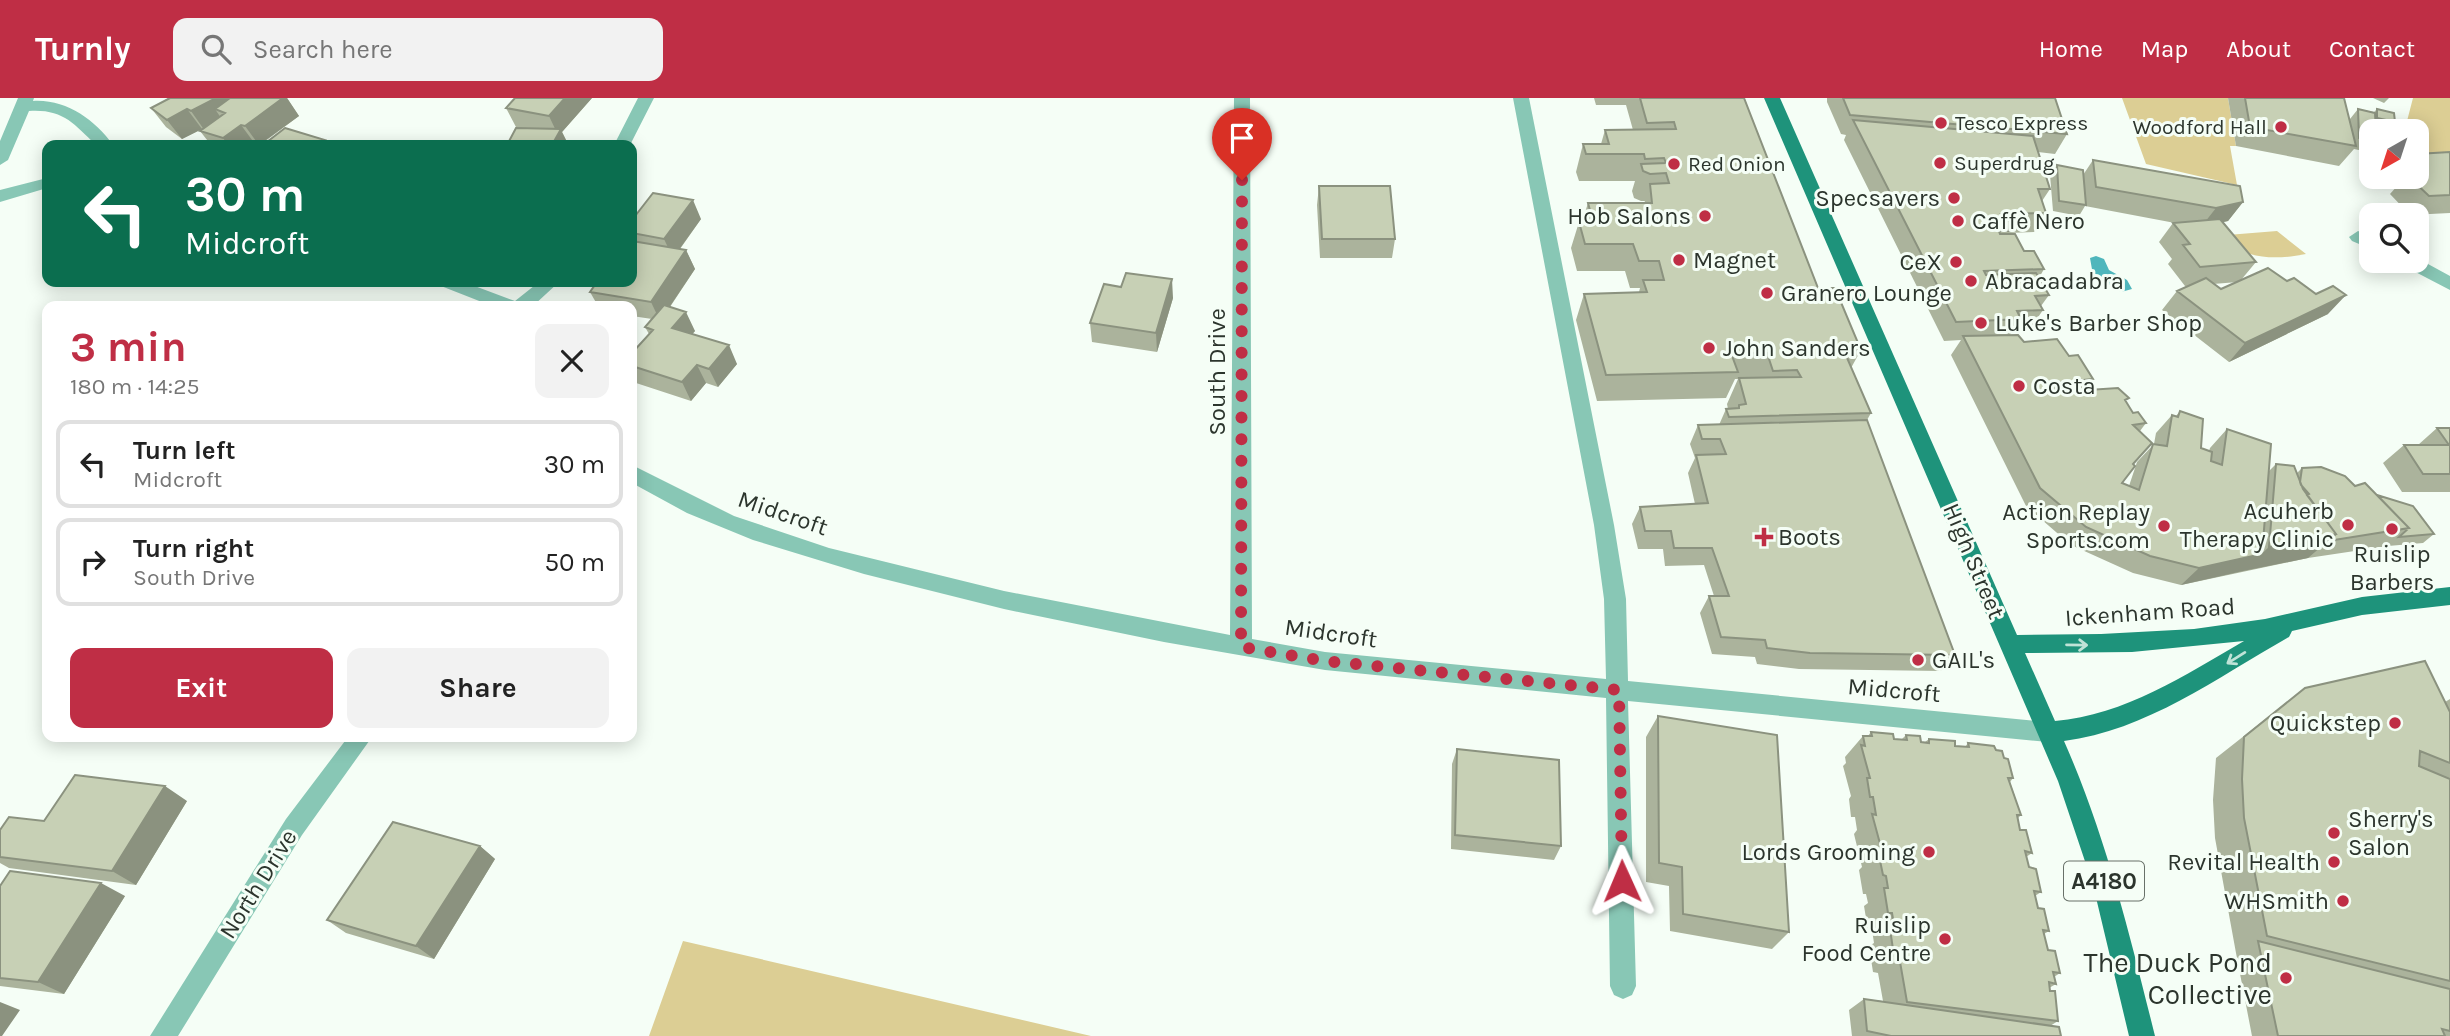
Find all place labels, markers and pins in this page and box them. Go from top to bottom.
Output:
pin [1212,108,1272,180]
place label: Tesco Express [1955,111,2088,135]
marker: Tesco Express [1933,115,1949,131]
place label: Woodford Hall [2132,115,2267,139]
marker: Woodford Hall [2273,119,2289,135]
place label: Superdrug [1954,151,2055,175]
place label: Red Onion [1688,152,1786,176]
marker: Superdrug [1932,155,1948,171]
marker: Red Onion [1666,156,1682,172]
place label: Specsavers [1815,184,1940,212]
marker: Specsavers [1946,190,1962,206]
place label: Hob Salons [1567,202,1691,230]
place label: Caffè Nero [1972,207,2085,235]
marker: Hob Salons [1697,208,1713,224]
marker: Caffè Nero [1950,213,1966,229]
place label: Magnet [1693,246,1776,274]
place label: CeX [1900,248,1942,276]
marker: Magnet [1671,252,1687,268]
marker: CeX [1948,254,1964,270]
place label: Abracadabra [1985,267,2124,295]
marker: Abracadabra [1963,273,1979,289]
place label: Granero Lounge [1781,279,1952,307]
marker: Granero Lounge [1759,285,1775,301]
place label: Luke's Barber Shop [1995,309,2202,337]
marker: Luke's Barber Shop [1973,315,1989,331]
place label: John Sanders [1723,334,1871,362]
marker: John Sanders [1701,340,1717,356]
place label: Costa [2033,372,2096,400]
marker: Costa [2011,378,2027,394]
place label: Acuherb Therapy Clinic [2180,497,2334,553]
place label: Action Replay Sports.com [2002,498,2150,554]
marker: Acuherb Therapy Clinic [2340,517,2356,533]
marker: Action Replay Sports.com [2156,518,2172,534]
marker: Ruislip Barbers [2384,521,2400,537]
place label: Boots [1778,523,1841,551]
marker: Boots [1756,529,1772,545]
place label: Ruislip Barbers [2350,540,2434,596]
place label: GAIL's [1932,646,1995,674]
marker: GAIL's [1910,652,1926,668]
place label: Quickstep [2270,709,2381,737]
marker: Quickstep [2387,715,2403,731]
place label: Sherry's Salon [2348,805,2434,861]
marker: Sherry's Salon [2326,825,2342,841]
place label: Lords Grooming [1741,838,1915,866]
marker: Lords Grooming [1921,844,1937,860]
place label: Revital Health [2167,848,2320,876]
marker: Revital Health [2326,854,2342,870]
place label: WHSmith [2224,887,2329,915]
marker: WHSmith [2335,893,2351,909]
place label: Ruislip Food Centre [1801,911,1931,967]
marker: Ruislip Food Centre [1937,931,1953,947]
place label: The Duck Pond Collective [2083,946,2272,1011]
marker: The Duck Pond Collective [2278,970,2294,986]

